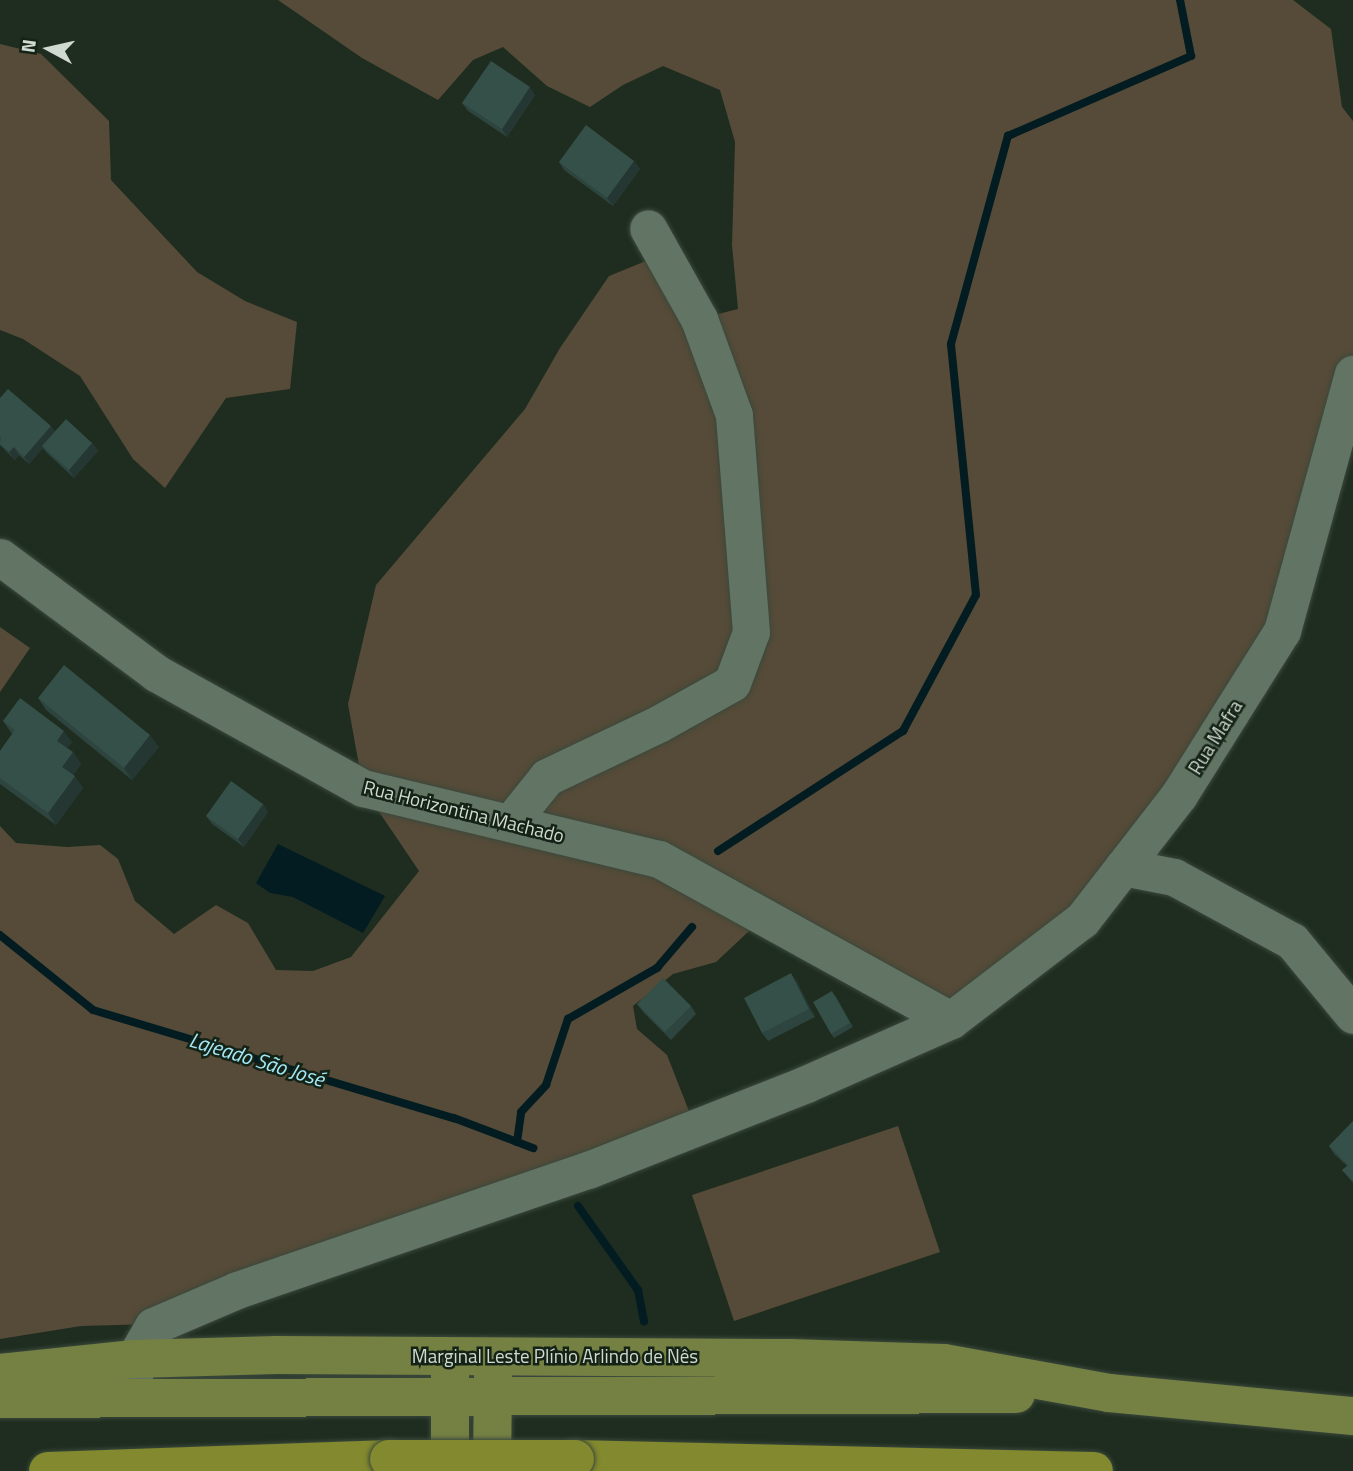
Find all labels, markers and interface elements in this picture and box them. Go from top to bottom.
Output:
north arrow [14,14,84,84]
text: N [12,37,43,55]
street label: Rua Mafra [1183,696,1247,778]
street label: Rua Horizontina Machado [361,775,567,847]
water label: Lajeado São José [186,1026,328,1092]
street label: Marginal Leste Plínio Arlindo de Nês [412,1345,698,1367]

